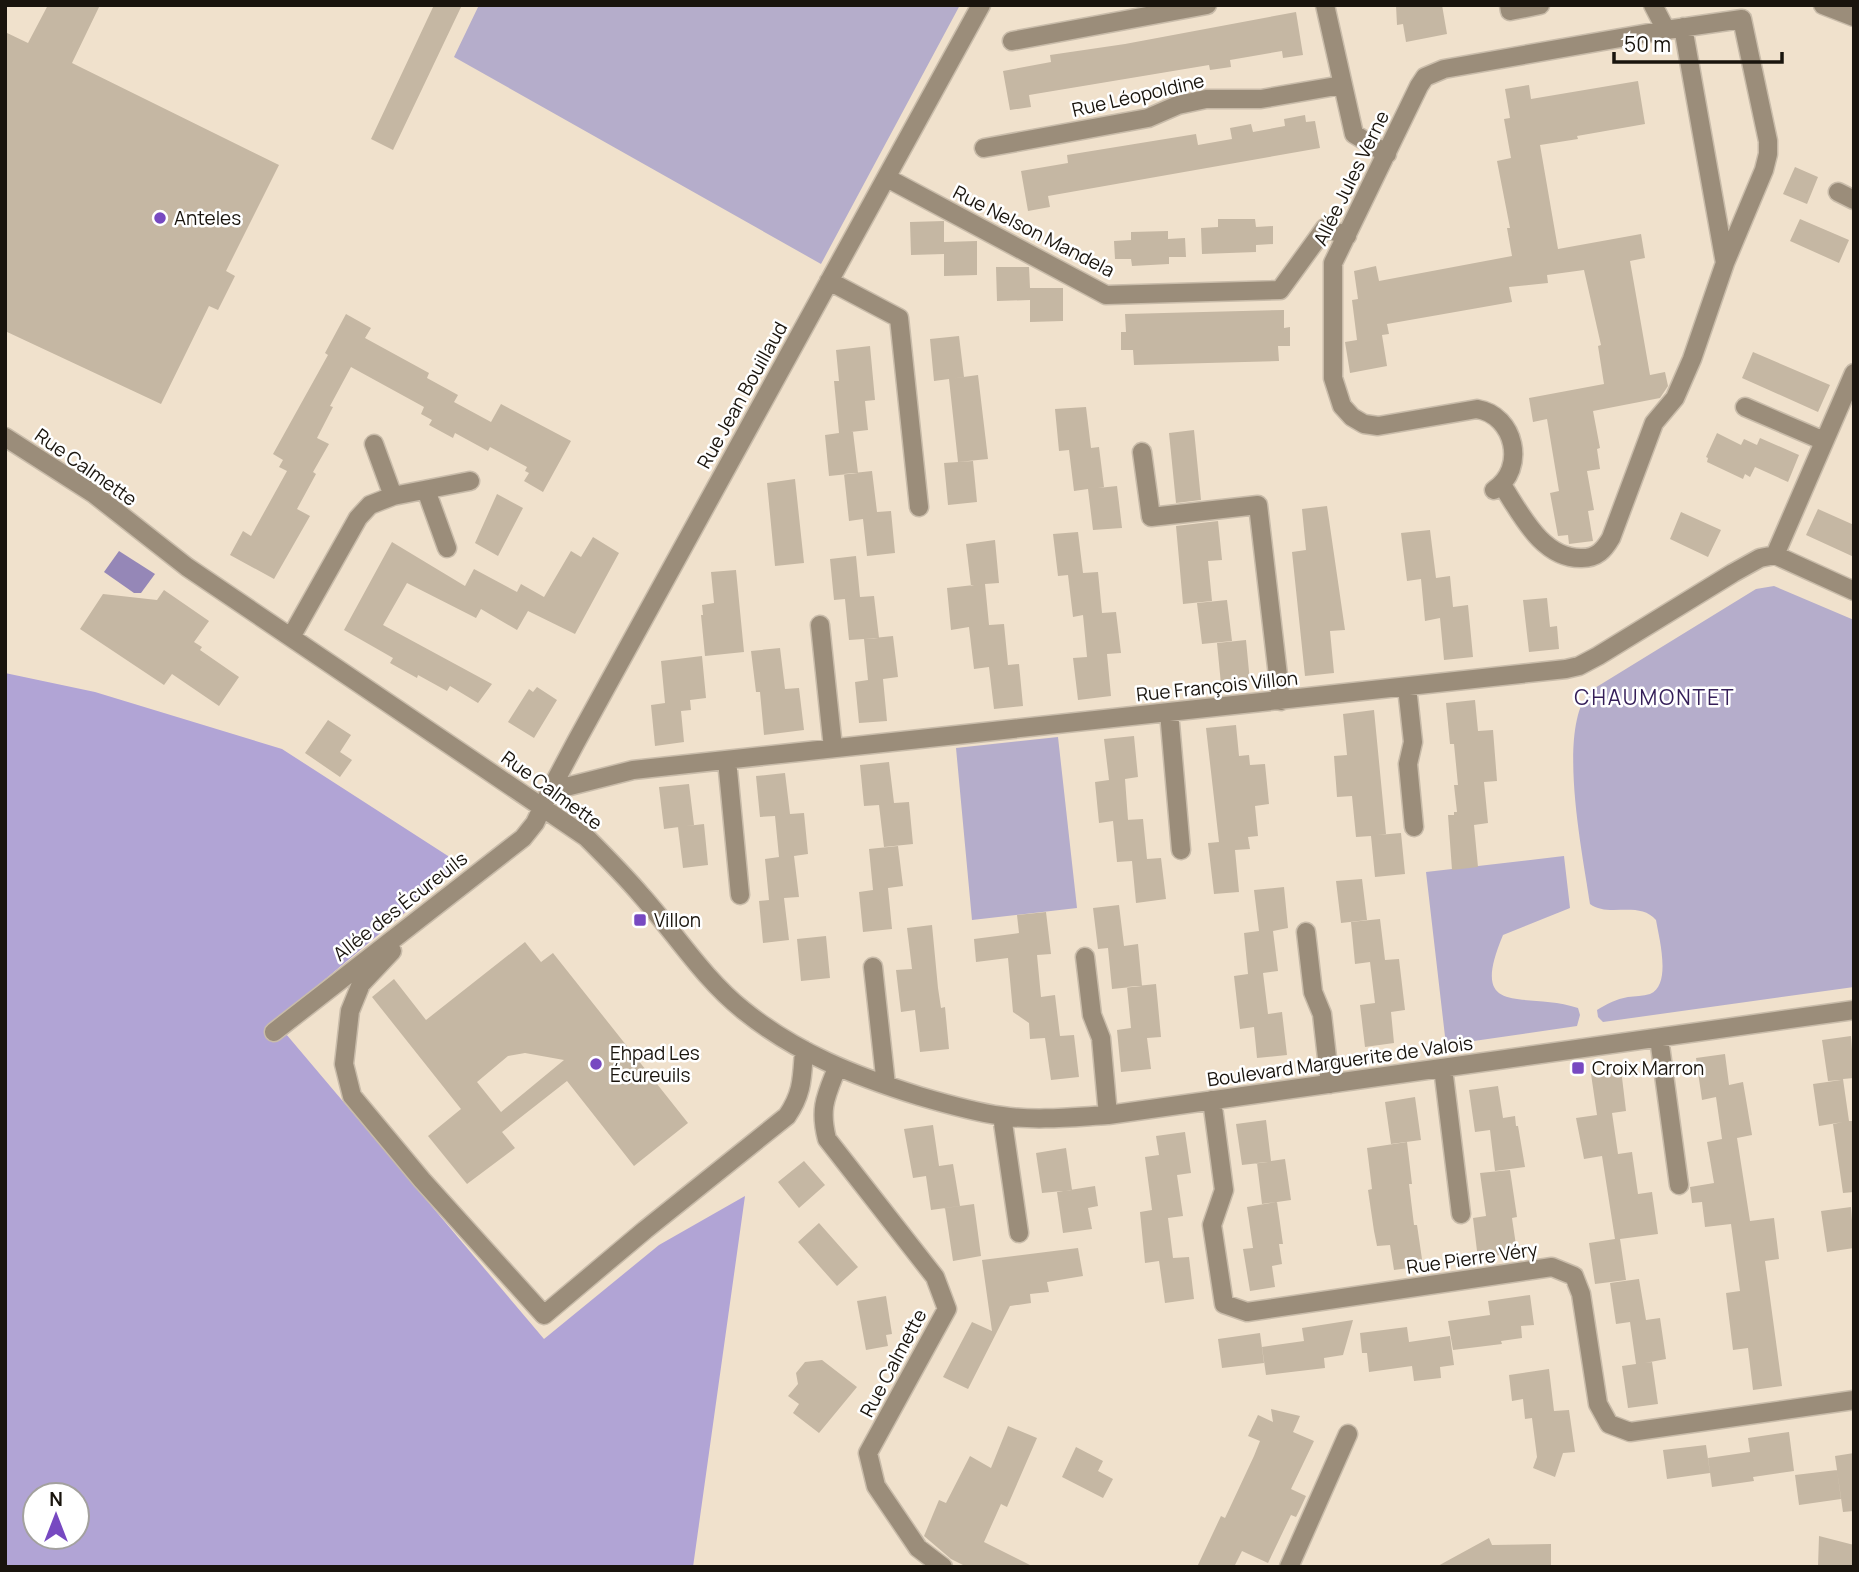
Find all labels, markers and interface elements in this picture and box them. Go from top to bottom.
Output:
scale bar [1614,21,1782,65]
text: 50 m [1624,30,1671,58]
street label: Rue Léopoldine [1069,67,1207,123]
street label: Allée Jules Verne [1307,106,1395,250]
street label: Rue Nelson Mandela [949,179,1119,283]
place label: Anteles [174,205,241,231]
marker: Anteles [152,210,168,226]
street label: Rue Jean Bouillaud [691,317,793,473]
street label: Rue Calmette [30,422,142,512]
street label: Rue François Villon [1135,665,1299,707]
district label: CHAUMONTET [1574,683,1736,711]
street label: Rue Calmette [496,744,608,836]
street label: Allée des Écureuils [328,845,472,967]
place label: Villon [654,907,701,933]
marker: Villon [632,912,648,928]
street label: Boulevard Marguerite de Valois [1205,1029,1475,1093]
place label: Ehpad Les Écureuils [610,1040,700,1088]
place label: Croix Marron [1592,1055,1704,1081]
marker: Ehpad Les Écureuils [588,1056,604,1072]
marker: Croix Marron [1570,1060,1586,1076]
street label: Rue Pierre Véry [1405,1236,1539,1280]
street label: Rue Calmette [854,1304,932,1422]
north arrow [21,1481,91,1551]
text: N [49,1486,63,1512]

